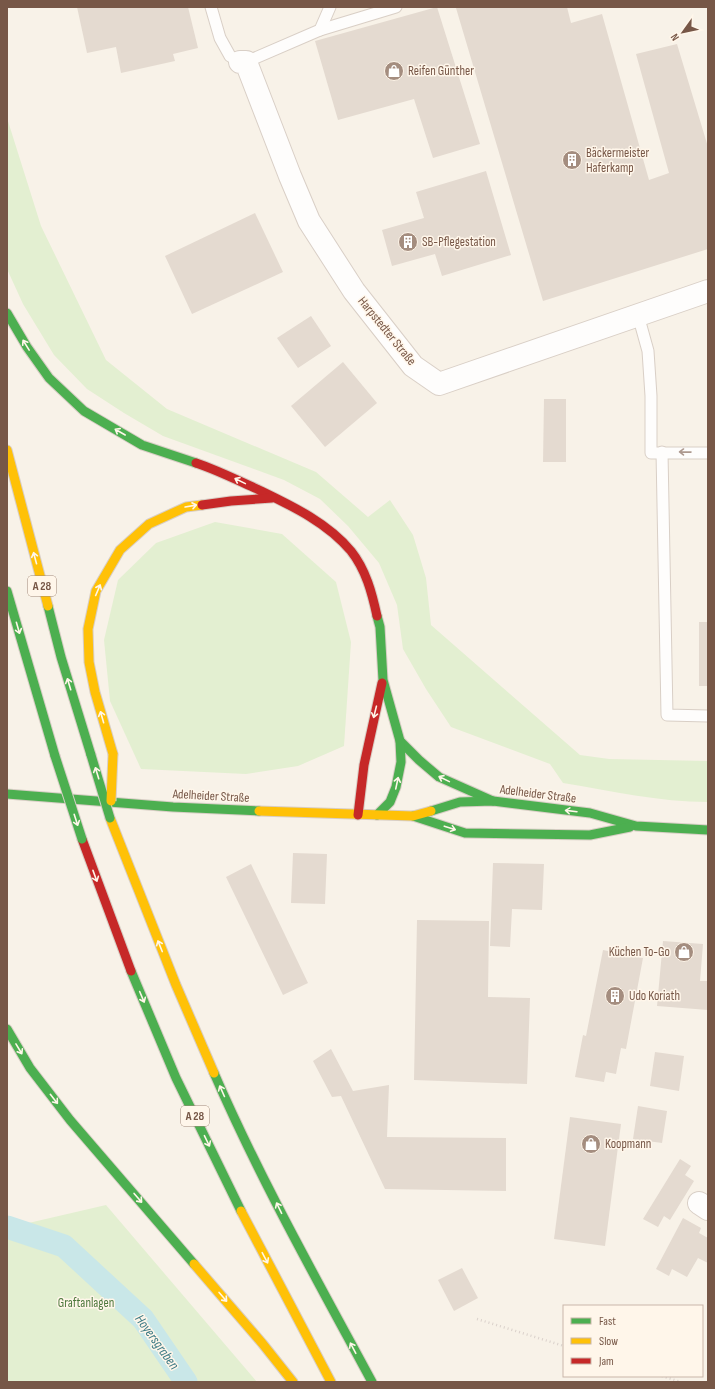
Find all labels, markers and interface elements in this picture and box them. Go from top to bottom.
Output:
north arrow [663,12,703,52]
text: N [668,31,682,43]
shop icon: Reifen Günther [383,60,405,82]
place label: Reifen Günther [408,63,474,79]
place label: Bäckermeister Haferkamp [586,145,649,176]
building icon: Bäckermeister Haferkamp [561,149,583,171]
building icon: SB-Pflegestation [397,231,419,253]
place label: SB-Pflegestation [422,234,496,250]
street label: Harpstedter Straße [354,294,420,368]
one-way arrow [22,340,30,351]
one-way arrow [115,428,126,436]
one-way arrow [679,449,692,456]
one-way arrow [234,477,246,484]
one-way arrow [184,502,197,510]
one-way arrow [31,552,38,565]
road number: A 28 [28,576,56,596]
one-way arrow [95,584,102,596]
one-way arrow [14,621,22,634]
one-way arrow [65,678,73,690]
one-way arrow [371,705,379,718]
one-way arrow [98,710,105,723]
one-way arrow [93,767,100,780]
one-way arrow [439,775,451,782]
one-way arrow [393,777,401,790]
street label: Adelheider Straße [498,781,577,807]
street label: Adelheider Straße [171,786,250,806]
one-way arrow [565,807,578,815]
one-way arrow [72,813,80,825]
one-way arrow [444,825,456,833]
one-way arrow [92,869,100,881]
one-way arrow [156,940,163,952]
shop icon: Küchen To-Go [673,941,695,963]
place label: Küchen To-Go [609,944,670,960]
building icon: Udo Koriath [604,985,626,1007]
place label: Udo Koriath [629,988,680,1004]
one-way arrow [139,991,146,1003]
one-way arrow [15,1043,23,1055]
one-way arrow [218,1086,225,1098]
one-way arrow [50,1094,59,1105]
road number: A 28 [181,1106,209,1126]
shop icon: Koopmann [580,1133,602,1155]
one-way arrow [204,1135,211,1147]
place label: Koopmann [605,1136,651,1152]
one-way arrow [134,1193,143,1204]
one-way arrow [275,1202,282,1214]
one-way arrow [262,1251,269,1263]
one-way arrow [218,1292,227,1302]
park label: Graftanlagen [58,1295,114,1311]
legend [563,1305,703,1377]
water label: Hoyersgraben [131,1311,183,1373]
text: Fast [599,1314,616,1329]
text: Slow [599,1334,618,1349]
one-way arrow [349,1342,356,1354]
text: Jam [598,1354,614,1369]

